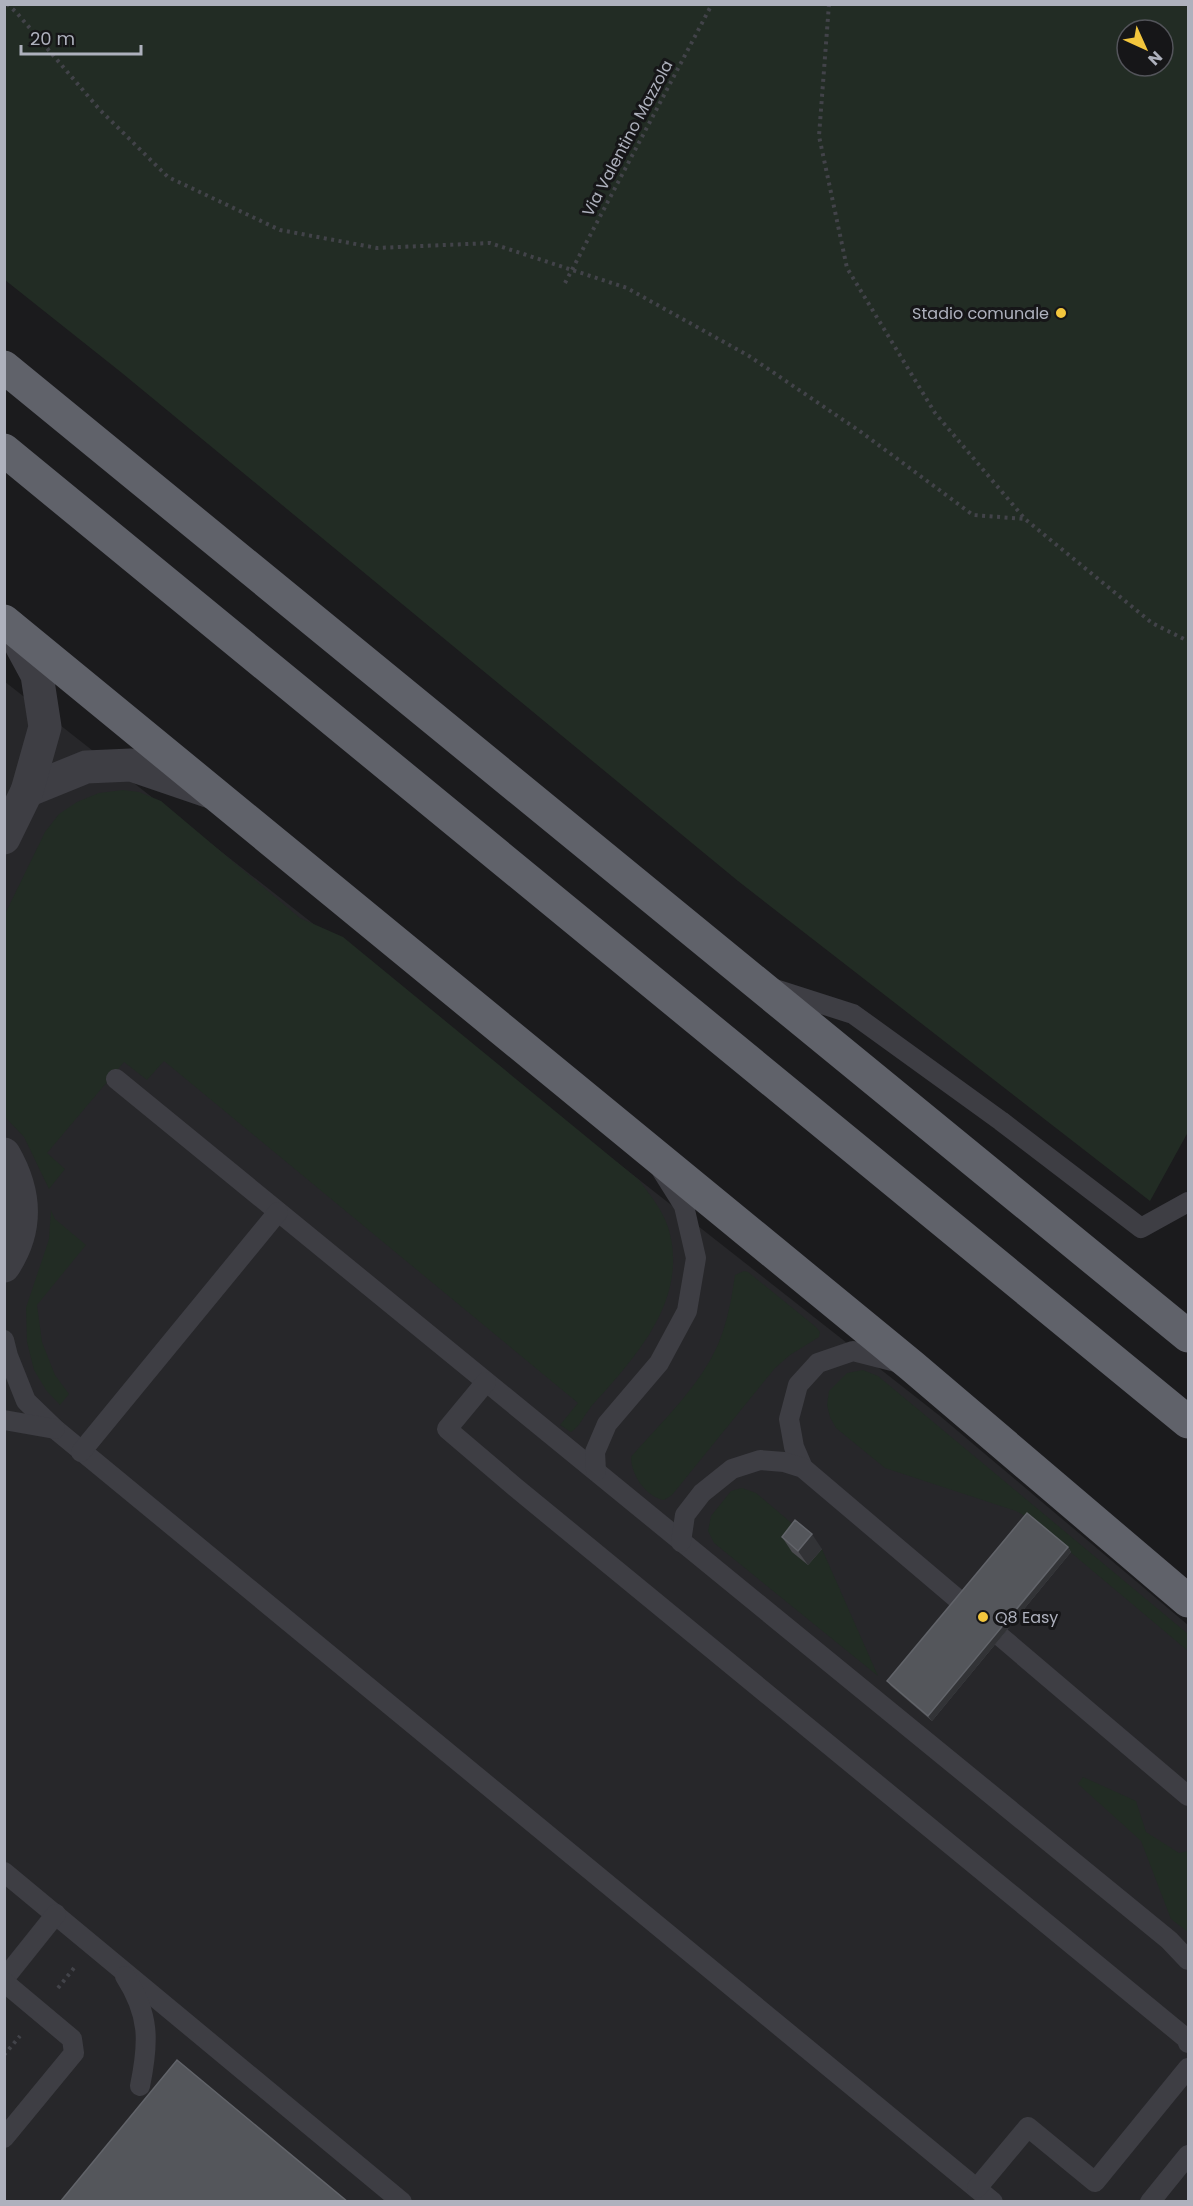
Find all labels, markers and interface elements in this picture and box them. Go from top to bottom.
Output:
scale bar [21,18,141,56]
north arrow [1115,18,1175,78]
text: 20 m [30,26,75,51]
text: N [1143,46,1168,71]
street label: Via Valentino Mazzola [576,56,678,221]
place label: Stadio comunale [912,302,1049,325]
marker: Stadio comunale [1054,306,1068,320]
place label: Q8 Easy [995,1606,1058,1629]
marker: Q8 Easy [976,1610,990,1624]

